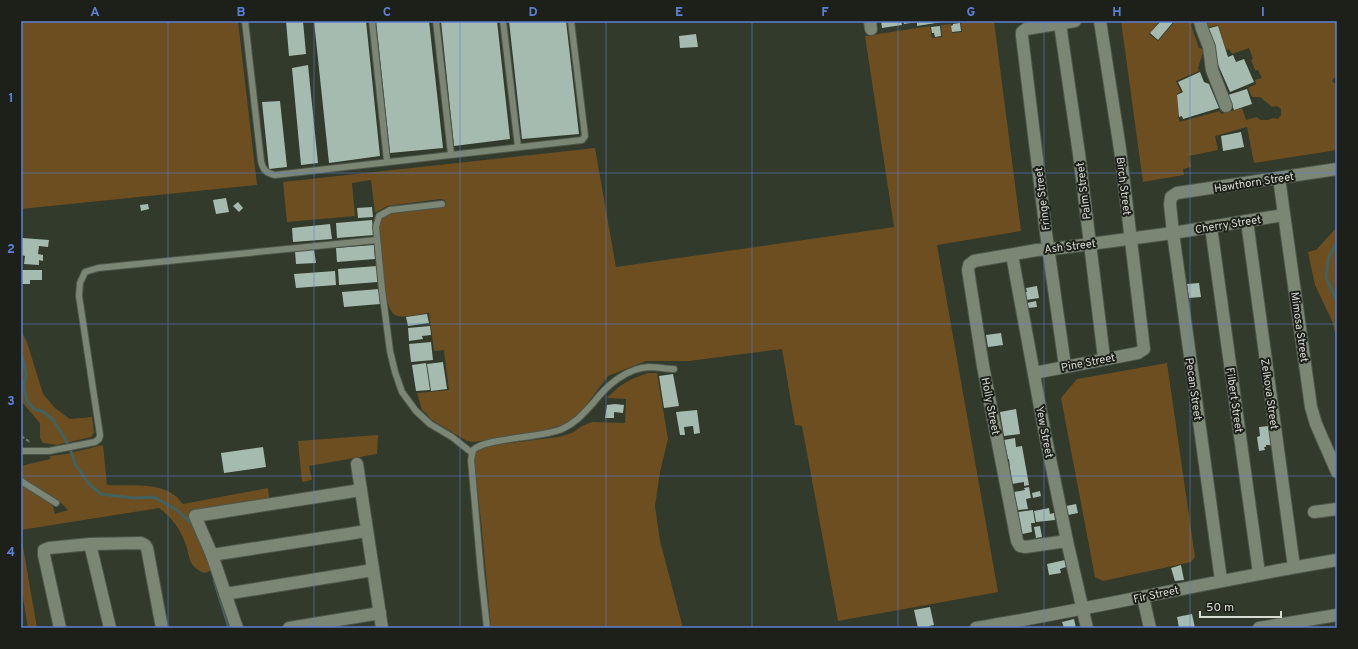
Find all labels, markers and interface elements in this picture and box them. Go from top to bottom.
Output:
text: A [90,5,100,21]
text: B [237,5,246,21]
text: C [383,5,391,21]
text: D [528,5,538,21]
text: E [675,5,683,21]
text: F [821,5,829,21]
text: G [967,5,976,21]
text: H [1112,5,1122,21]
text: I [1261,5,1265,21]
text: 1 [8,91,14,107]
street label: Birch Street [1112,156,1134,216]
street label: Palm Street [1074,161,1094,220]
street label: Fringe Street [1032,166,1054,231]
street label: Hawthorn Street [1213,170,1295,196]
street label: Cherry Street [1194,213,1262,237]
street label: Ash Street [1044,237,1097,257]
text: 2 [7,242,15,258]
street label: Mimosa Street [1287,291,1311,363]
street label: Pine Street [1060,351,1116,375]
street label: Pecan Street [1182,357,1204,422]
street label: Zelkova Street [1257,358,1281,430]
street label: Filbert Street [1223,367,1246,434]
street label: Holly Street [978,376,1002,436]
text: 3 [7,394,15,410]
street label: Yew Street [1032,405,1056,459]
text: 4 [7,545,15,561]
street label: Fir Street [1132,583,1180,607]
scale bar [1200,593,1281,619]
text: 50 m [1206,600,1234,616]

